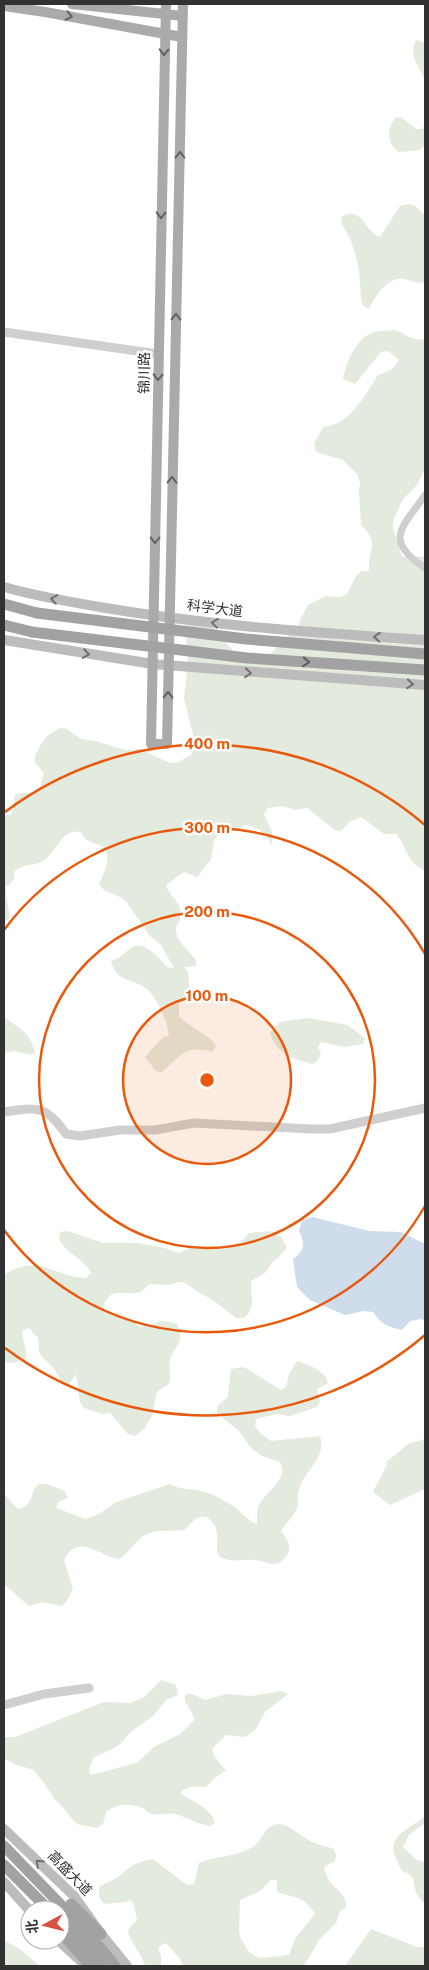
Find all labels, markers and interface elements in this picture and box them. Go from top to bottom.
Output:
one-way arrow [65,11,74,21]
one-way arrow [159,49,169,57]
one-way arrow [174,151,185,159]
one-way arrow [156,212,166,219]
one-way arrow [171,313,181,321]
street label: 锦川路 [136,352,152,394]
one-way arrow [153,374,163,382]
one-way arrow [167,476,178,484]
one-way arrow [150,536,160,544]
one-way arrow [50,595,58,605]
street label: 科学大道 [186,597,244,619]
one-way arrow [210,618,218,629]
one-way arrow [372,631,380,642]
one-way arrow [82,648,91,658]
one-way arrow [302,656,310,667]
one-way arrow [244,667,252,678]
one-way arrow [406,679,414,690]
one-way arrow [163,691,173,698]
text: 400 m [184,735,230,752]
text: 300 m [184,819,230,836]
text: 200 m [184,903,230,920]
text: 100 m [186,987,228,1004]
centre of rings [198,1071,216,1089]
street label: 高盛大道 [45,1847,95,1899]
one-way arrow [36,1860,45,1869]
north arrow [20,1900,70,1950]
text: 北 [23,1919,41,1935]

